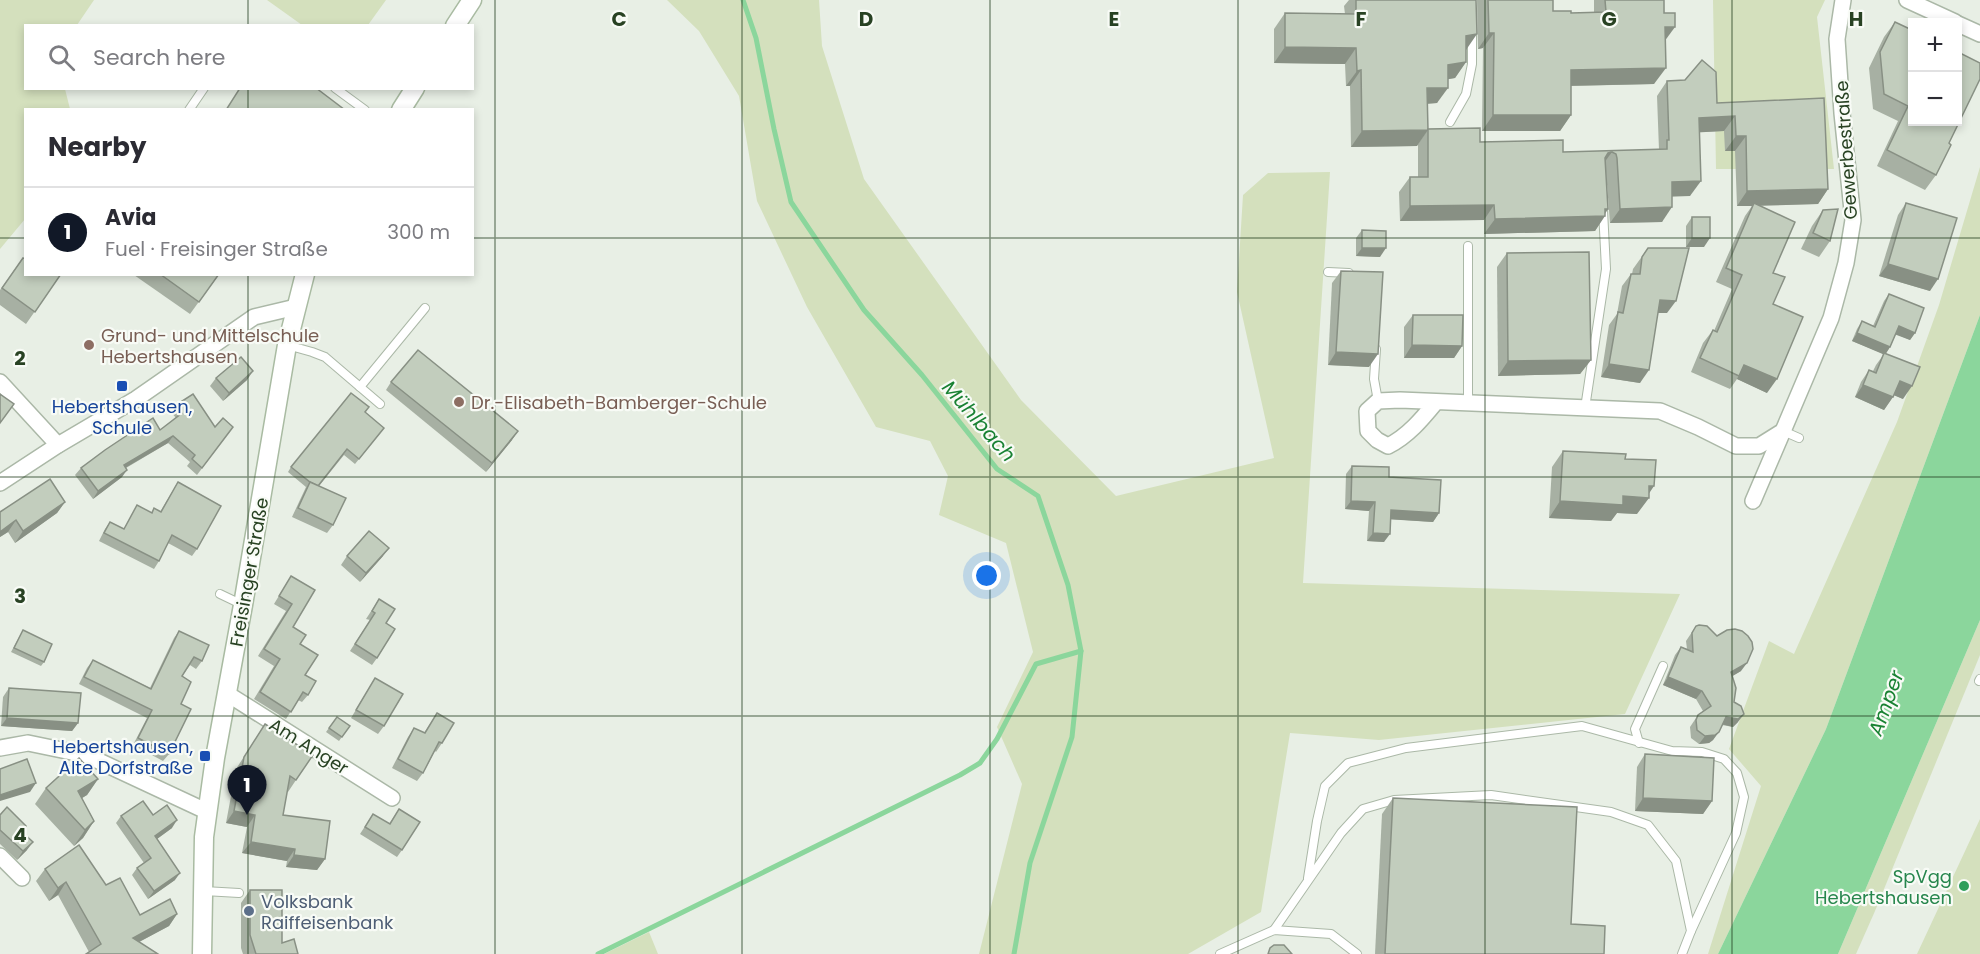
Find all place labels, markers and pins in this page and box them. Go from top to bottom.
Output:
place label: Grund- und Mittelschule Hebertshausen [101,323,319,369]
marker: Grund- und Mittelschule Hebertshausen [82,338,96,352]
marker: Hebertshausen, Schule [115,379,129,393]
place label: Dr.-Elisabeth-Bamberger-Schule [471,390,767,415]
place label: Hebertshausen, Schule [52,394,193,440]
marker: Dr.-Elisabeth-Bamberger-Schule [452,395,466,409]
place label: Hebertshausen, Alte Dorfstraße [53,734,193,780]
marker: Hebertshausen, Alte Dorfstraße [198,749,212,763]
pin: 1 [228,766,266,815]
place label: SpVgg Hebertshausen [1815,864,1952,910]
marker: SpVgg Hebertshausen [1957,879,1971,893]
place label: Volksbank Raiffeisenbank [261,889,394,935]
marker: Volksbank Raiffeisenbank [242,904,256,918]

